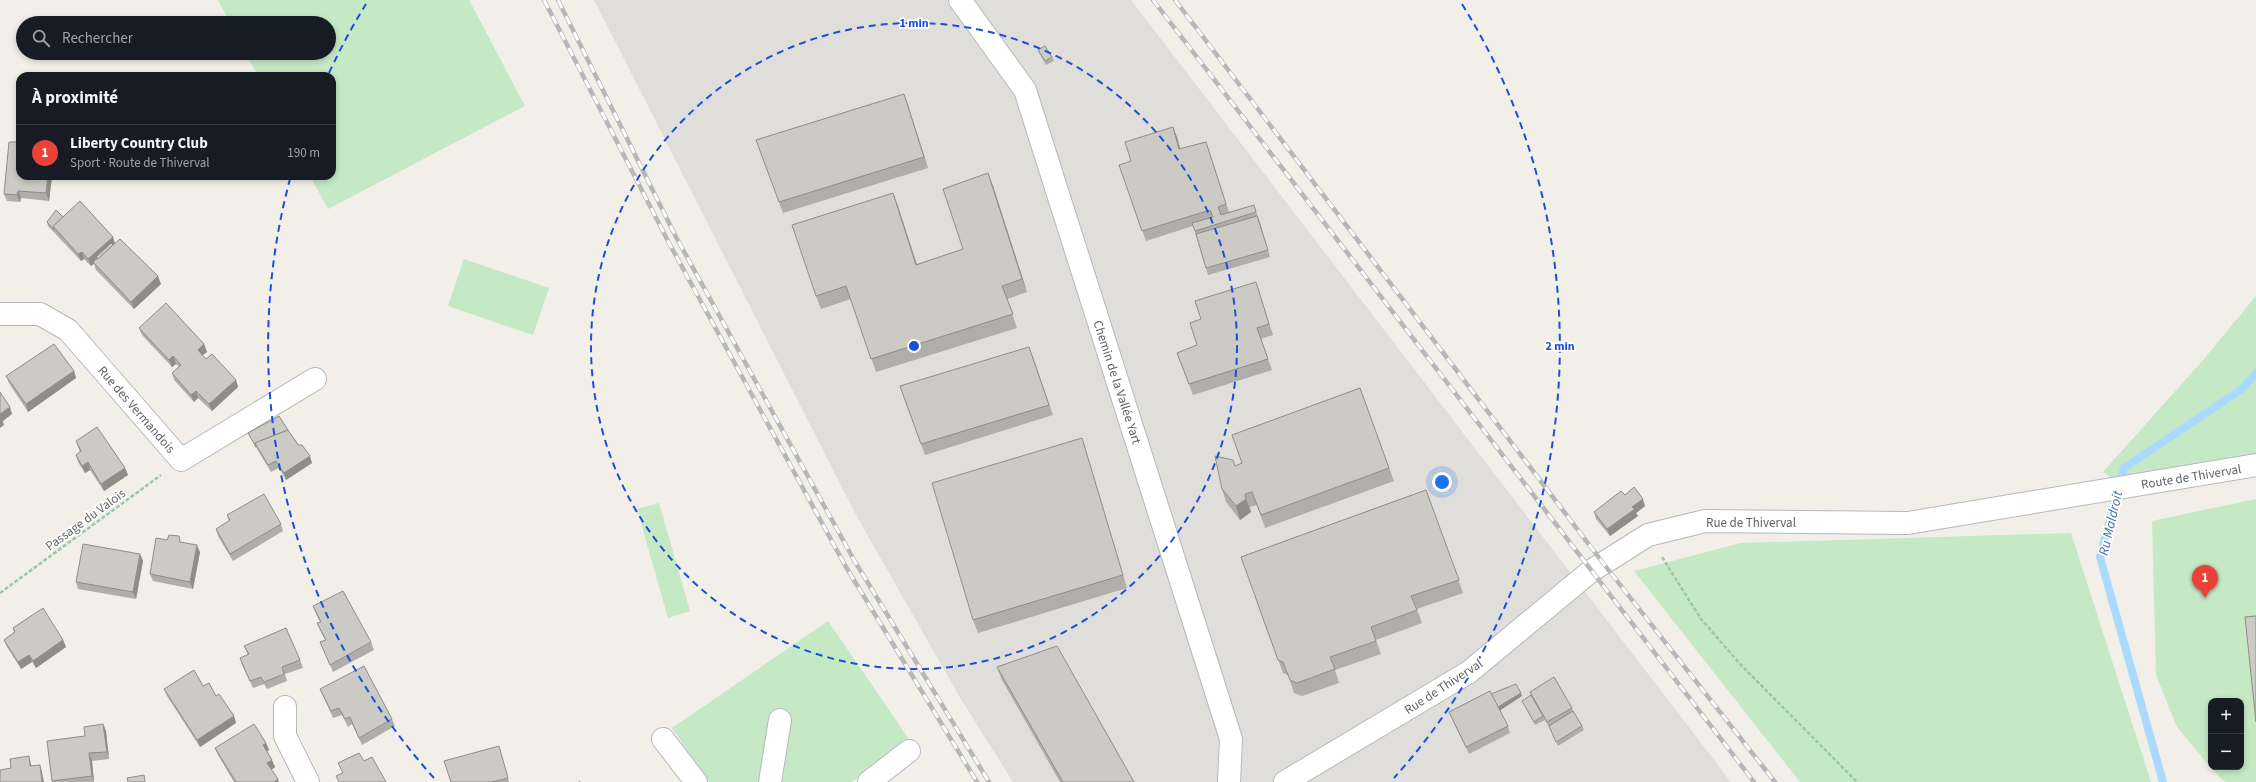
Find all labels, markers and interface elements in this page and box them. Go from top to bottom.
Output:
text: 1 min [899,15,929,32]
search box [16,16,336,60]
icon: search [30,27,52,49]
text: Rechercher [62,28,133,49]
text: À proximité [32,86,118,110]
text: Liberty Country Club [70,133,208,154]
text: 1 [42,144,48,162]
text: 190 m [287,144,320,162]
text: Sport · Route de Thiverval [70,154,210,172]
street label: Chemin de la Vallée Yart [1089,318,1146,447]
text: 2 min [1545,338,1575,355]
centre of rings [907,339,921,353]
street label: Rue des Vermandois [93,362,179,457]
street label: Route de Thiverval [2140,460,2243,494]
your location [1432,472,1452,492]
street label: Passage du Valois [42,484,130,555]
water label: Ru Maldroit [2094,488,2128,558]
street label: Rue de Thiverval [1706,514,1796,532]
pin: 1 [2192,565,2218,598]
street label: Rue de Thiverval [1401,655,1486,719]
map controls [2208,698,2244,770]
button: + [2208,698,2244,734]
button: − [2208,734,2244,770]

